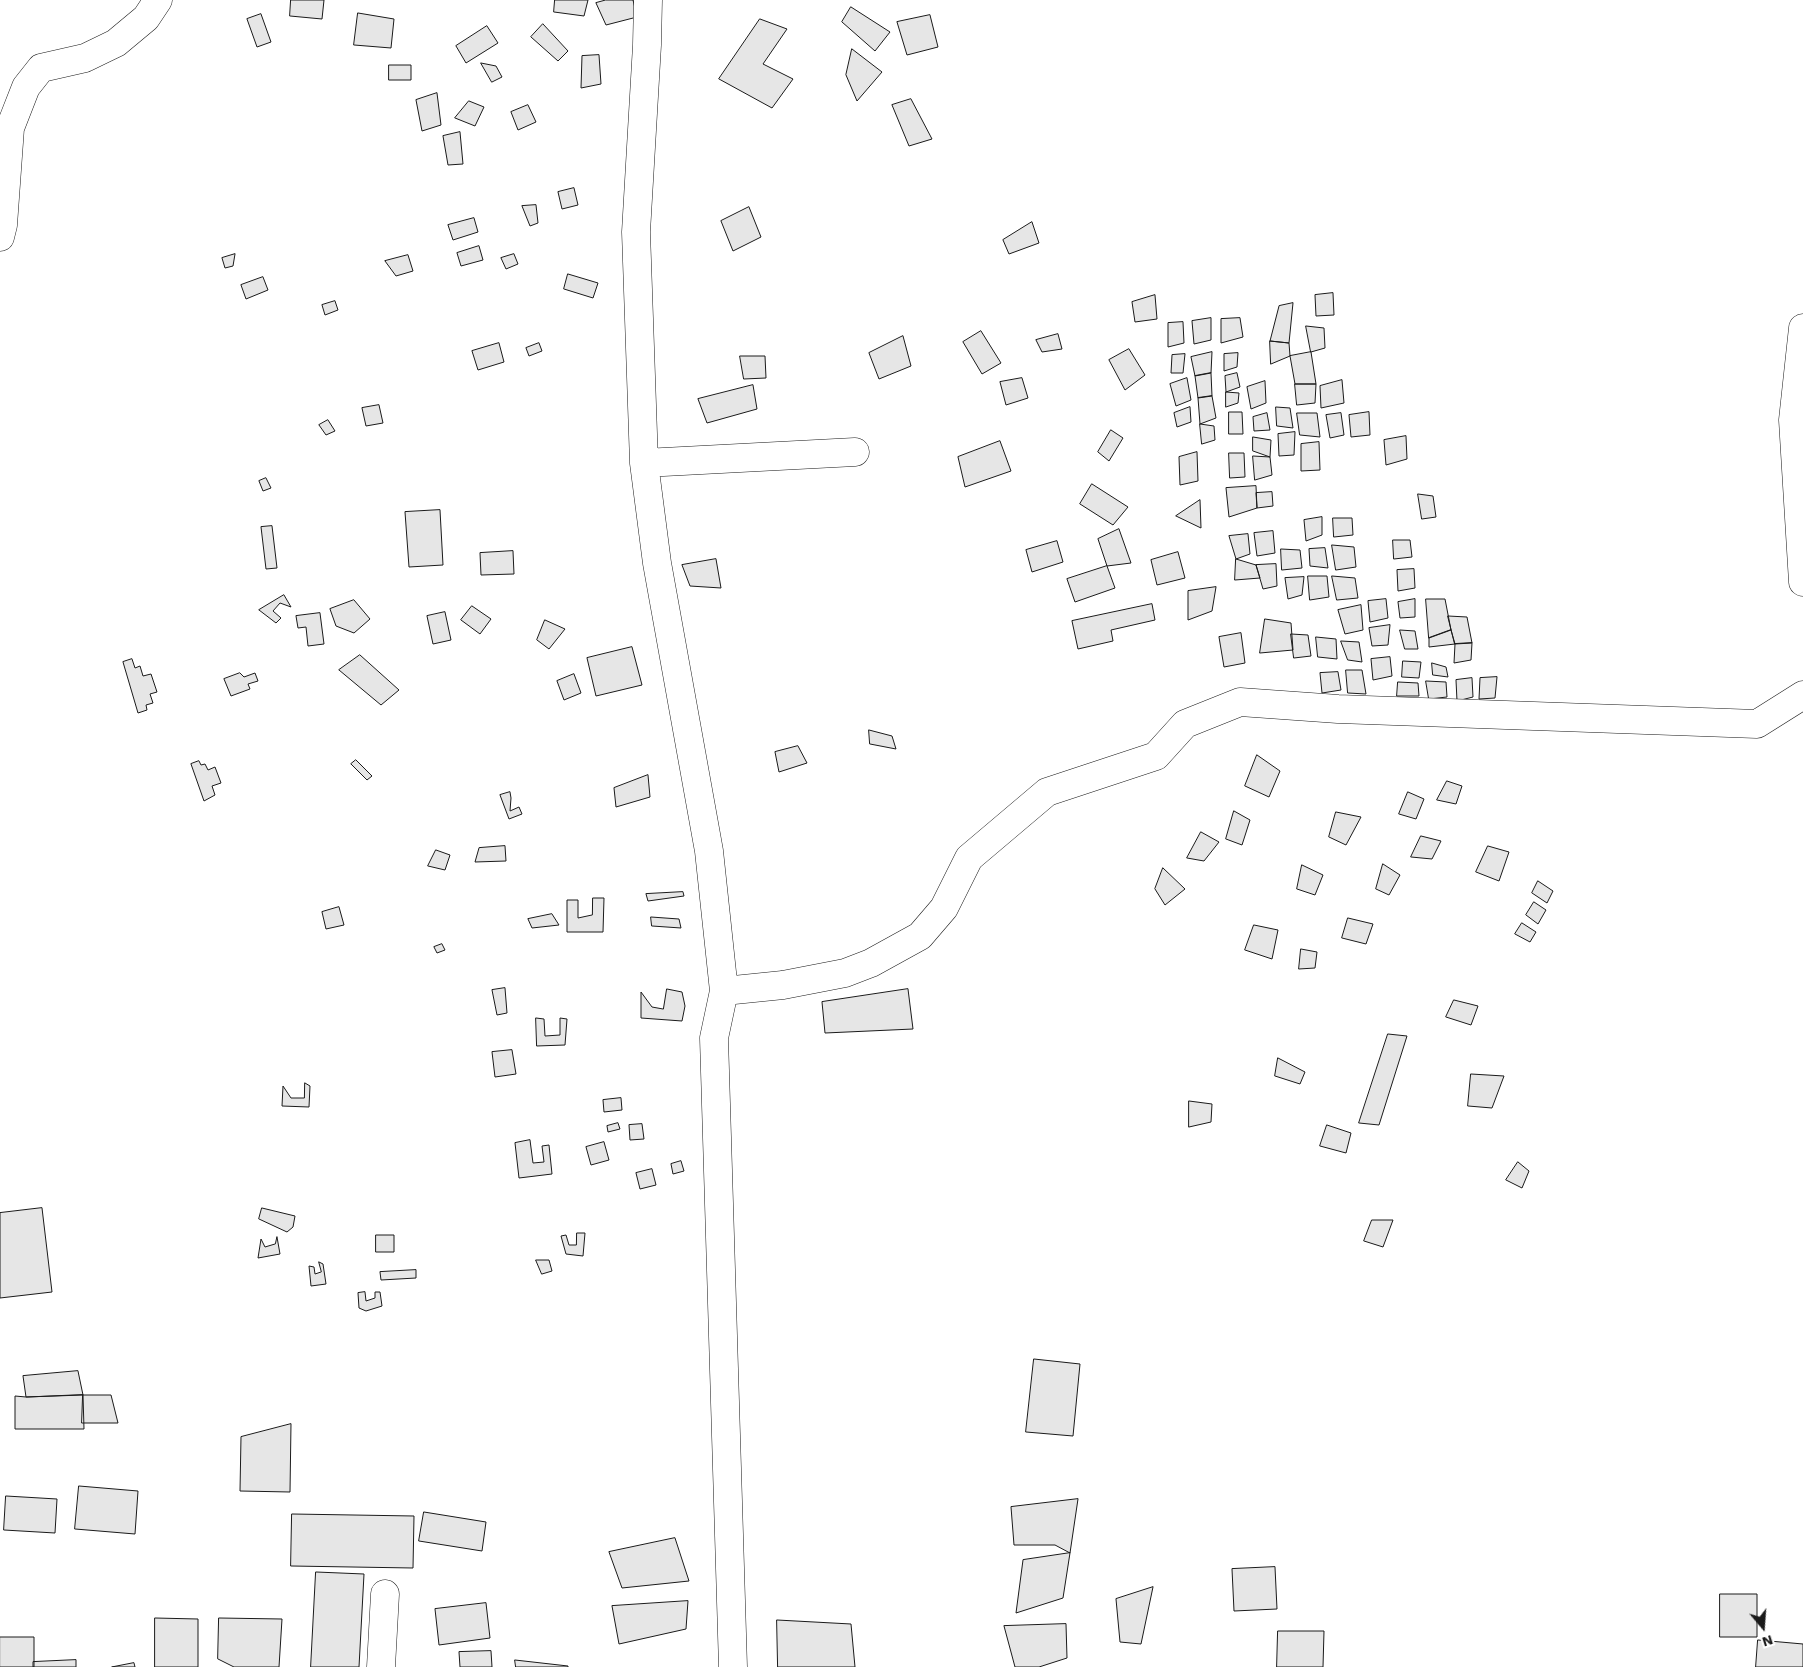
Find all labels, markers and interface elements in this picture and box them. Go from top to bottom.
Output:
north arrow [1738,1602,1788,1652]
text: N [1760,1632,1775,1650]

